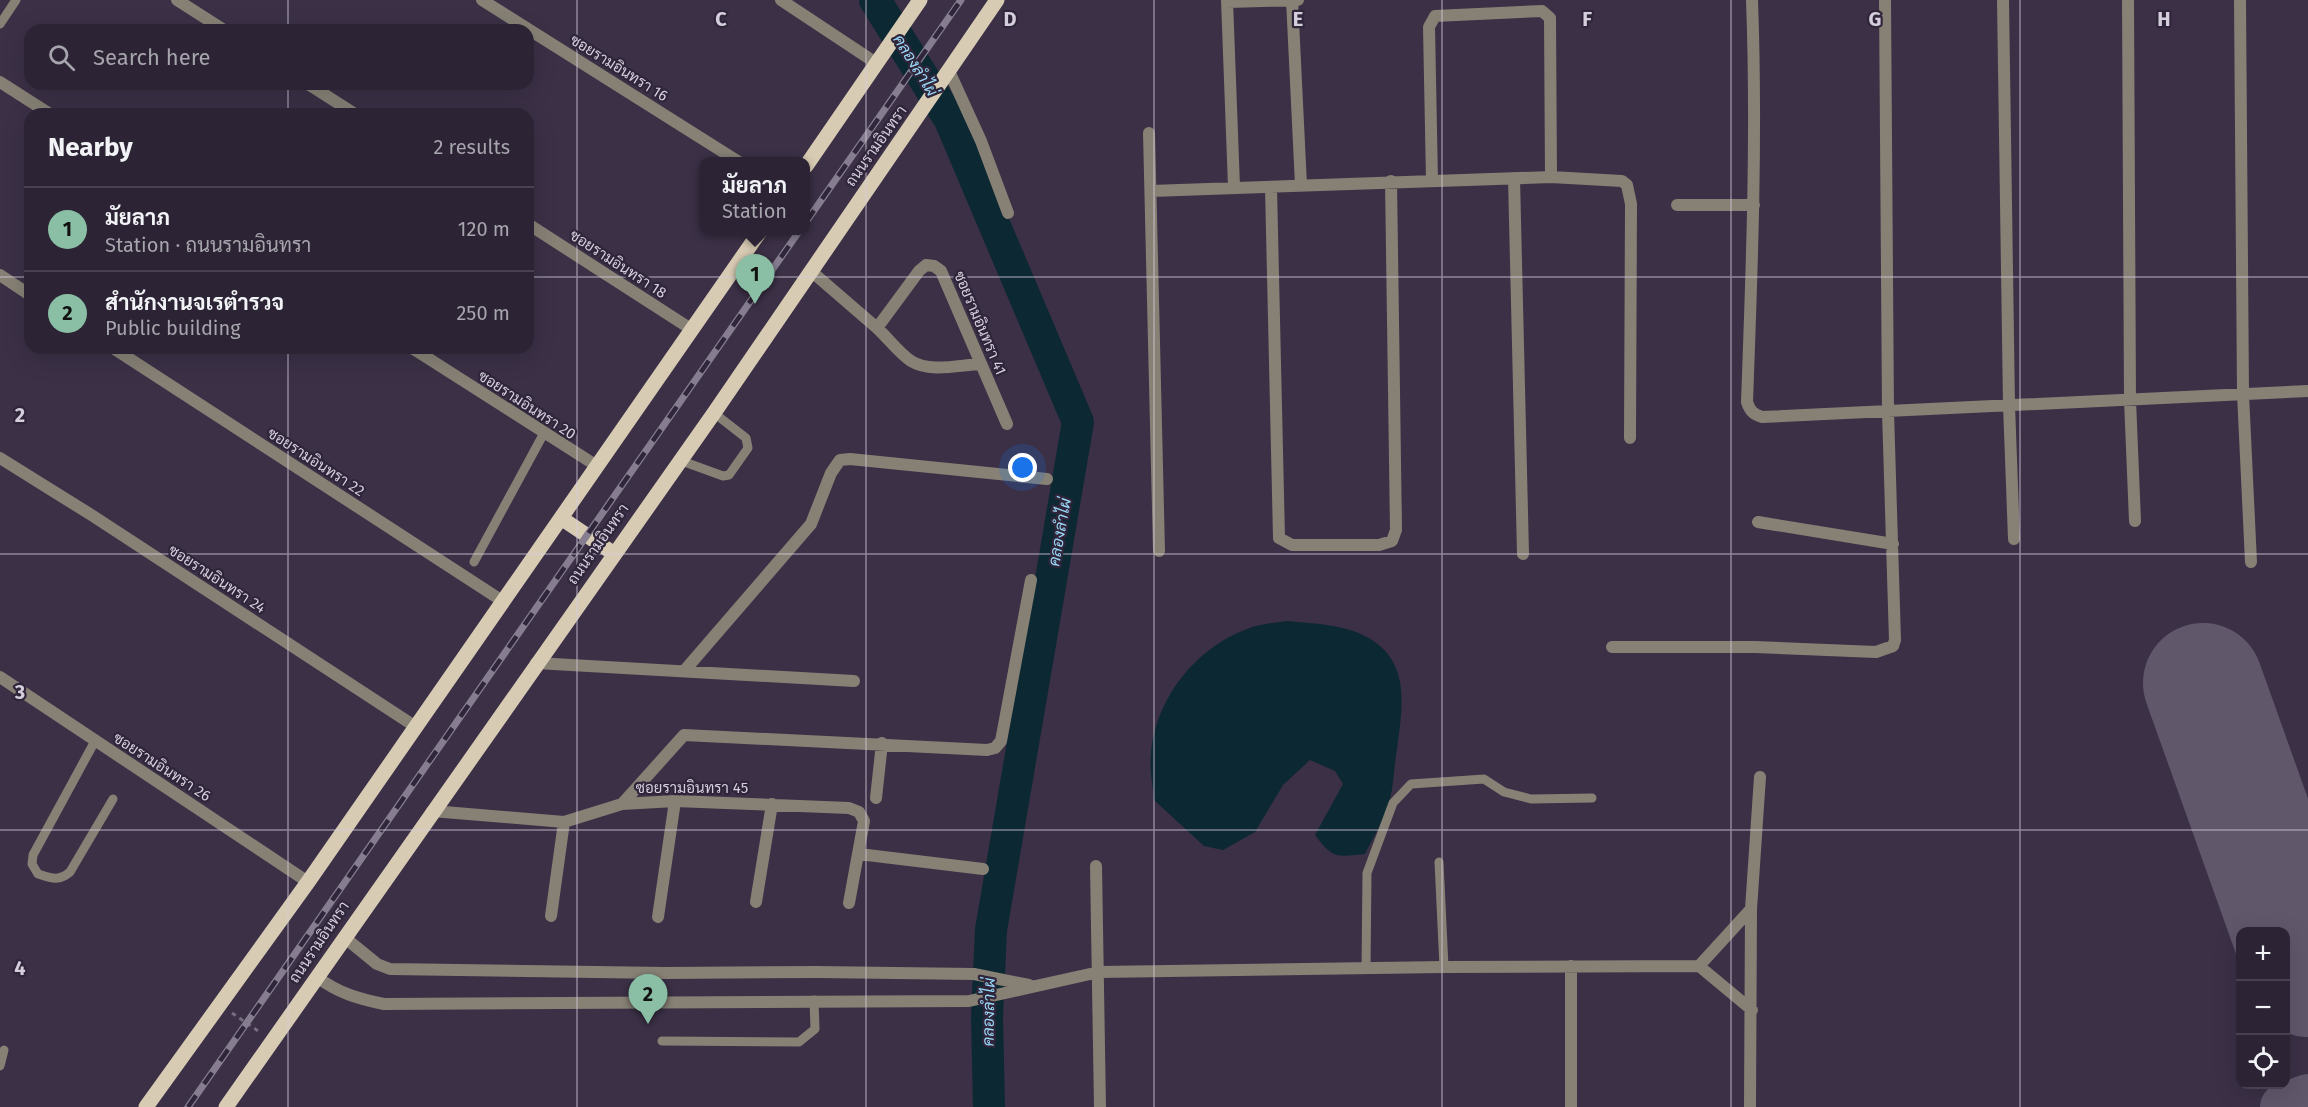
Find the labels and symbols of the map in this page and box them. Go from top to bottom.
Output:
text: C [715,7,727,31]
text: D [1003,7,1017,31]
text: E [1293,7,1303,31]
text: F [1582,7,1592,31]
text: G [1869,7,1881,31]
text: H [2157,7,2171,31]
water label: คลองลำไผ่ [889,30,944,100]
street label: ซอยรามอินทรา 16 [567,31,671,105]
street label: ถนนรามอินทรา [842,102,910,190]
street label: ซอยรามอินทรา 18 [566,226,670,302]
pin: 1 [736,254,774,304]
street label: ซอยรามอินทรา 41 [950,269,1010,377]
street label: ซอยรามอินทรา 20 [475,367,579,443]
text: 2 [15,403,25,427]
street label: ซอยรามอินทรา 22 [264,424,368,500]
your location [1008,453,1037,482]
water label: คลองลำไผ่ [1042,495,1075,568]
street label: ถนนรามอินทรา [564,500,632,588]
street label: ซอยรามอินทรา 24 [165,541,269,617]
text: 3 [14,680,25,704]
street label: ซอยรามอินทรา 26 [110,729,214,805]
street label: ซอยรามอินทรา 45 [636,779,748,797]
street label: ถนนรามอินทรา [285,898,353,986]
text: 4 [14,956,26,980]
pin: 2 [628,974,668,1024]
water label: คลองลำไผ่ [976,976,999,1047]

